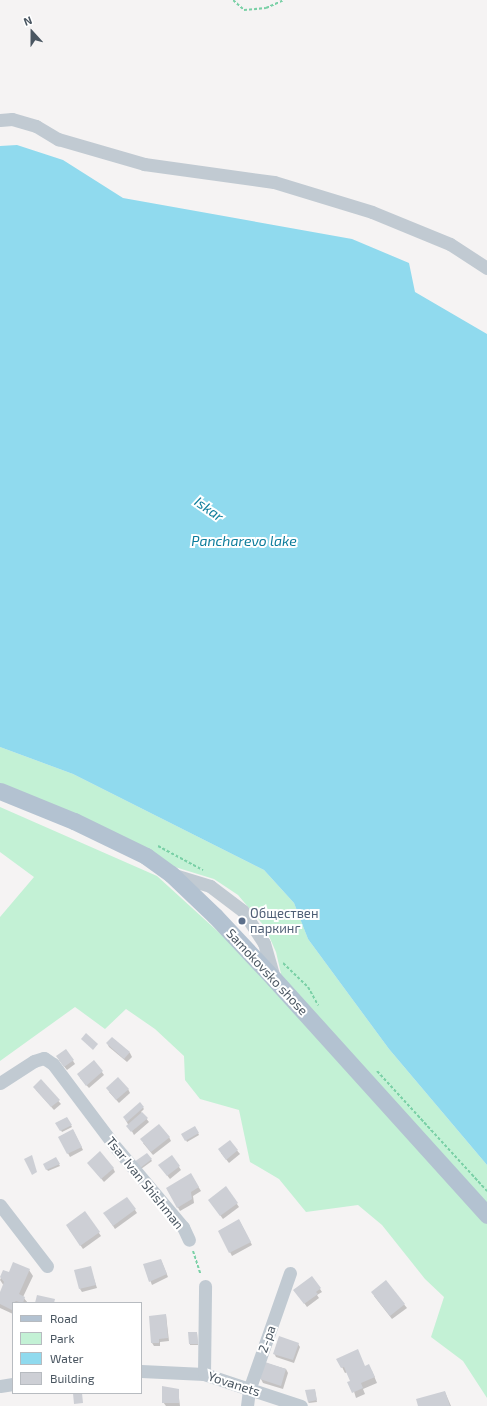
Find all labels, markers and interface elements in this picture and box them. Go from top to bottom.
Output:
north arrow [12,12,52,52]
text: N [21,13,34,28]
water label: Iskar [191,493,227,525]
water label: Pancharevo lake [191,533,297,549]
place label: Обществен паркинг [250,906,318,937]
marker: Обществен паркинг [237,916,247,926]
street label: Samokovsko shose [223,926,311,1018]
street label: Tsar Ivan Shishman [103,1134,187,1232]
legend [12,1302,142,1394]
text: Road [50,1311,78,1325]
street label: 2-ра [255,1323,279,1355]
text: Park [50,1331,75,1345]
text: Water [50,1351,84,1365]
street label: Yovanets [206,1368,262,1400]
text: Building [50,1371,94,1385]

